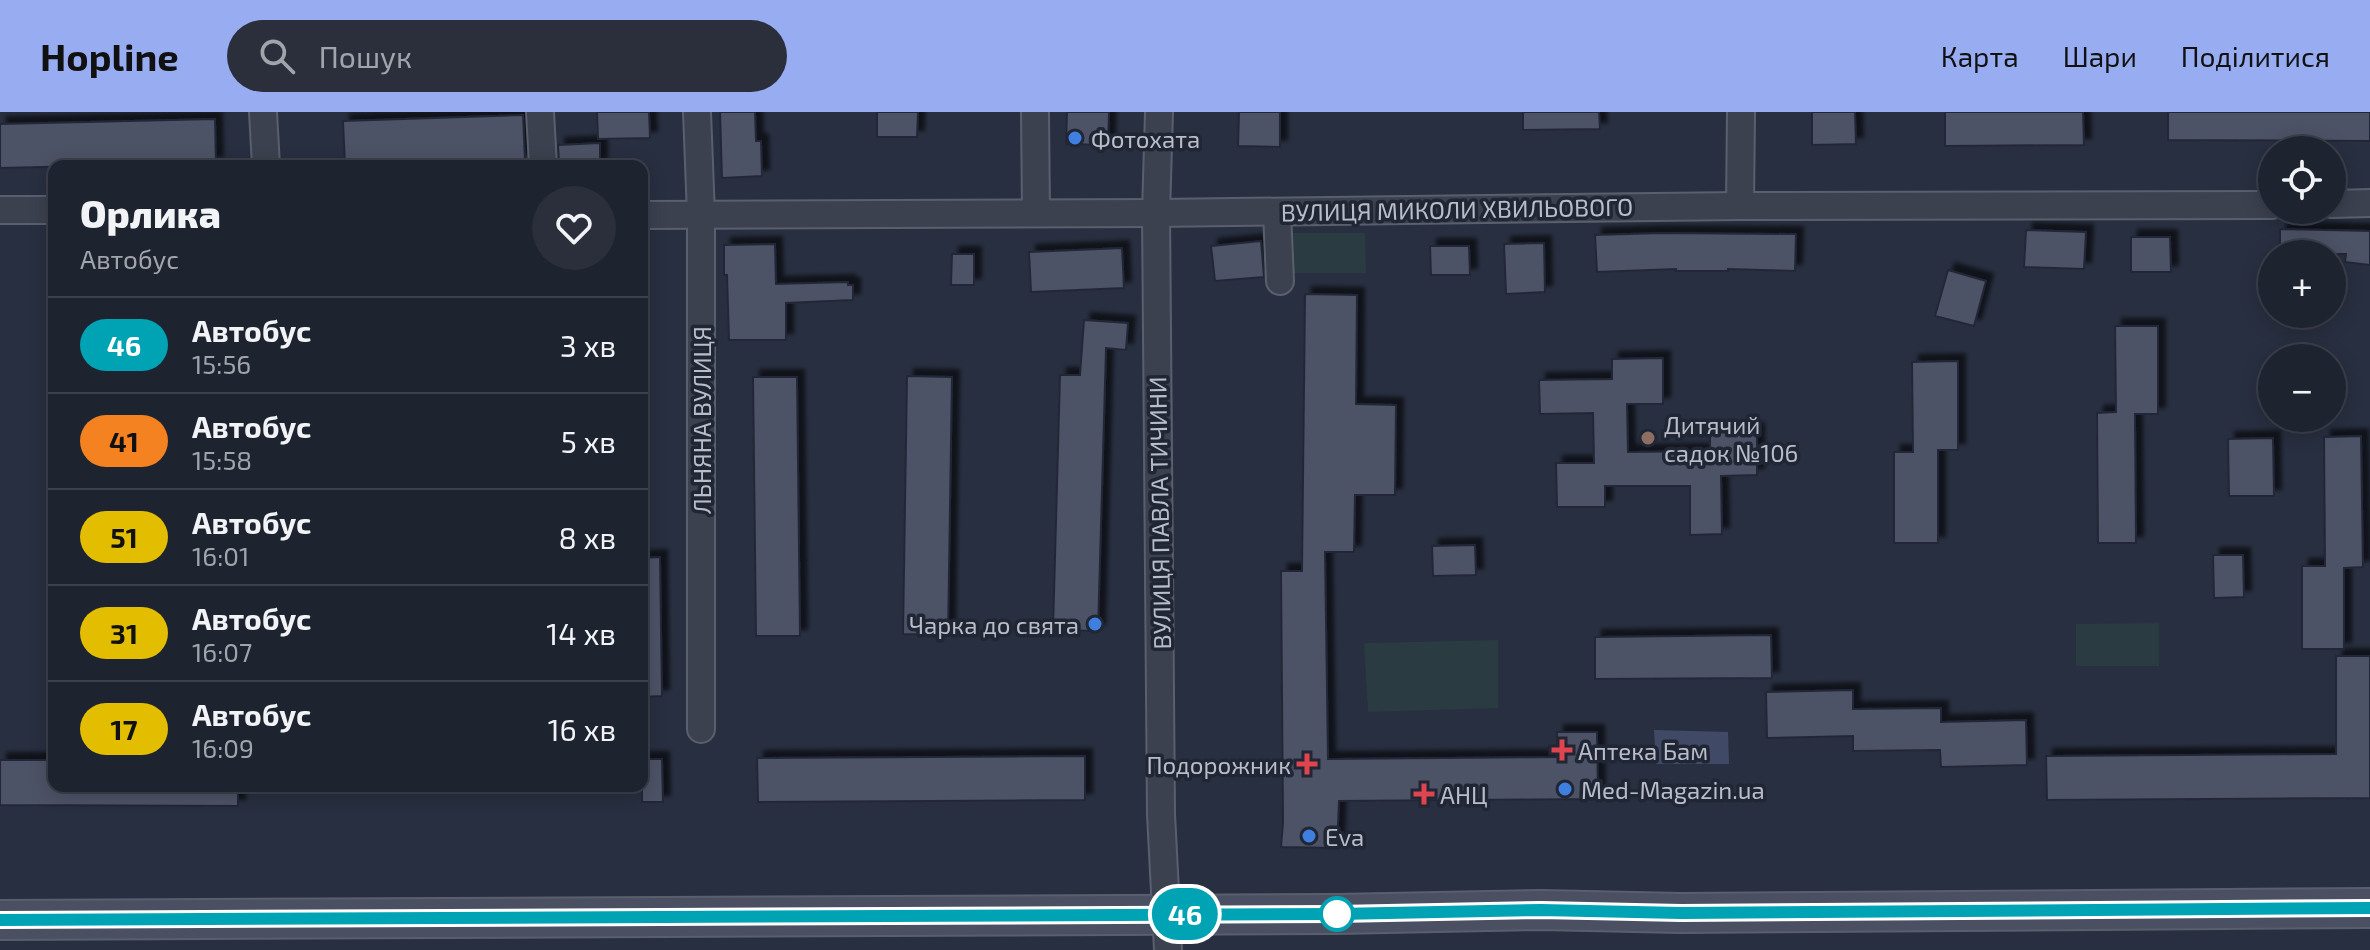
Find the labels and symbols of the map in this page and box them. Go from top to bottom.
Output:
place label: Фотохата [1091,124,1200,153]
marker: Фотохата [1066,129,1084,147]
street label: ВУЛИЦЯ МИКОЛИ ХВИЛЬОВОГО [1281,191,1633,227]
street label: ЛЬНЯНА ВУЛИЦЯ [687,326,716,514]
street label: ВУЛИЦЯ ПАВЛА ТИЧИНИ [1142,376,1176,650]
place label: Дитячий садок №106 [1664,410,1798,467]
marker: Дитячий садок №106 [1639,429,1657,447]
place label: Чарка до свята [909,610,1079,639]
marker: Чарка до свята [1086,615,1104,633]
place label: Аптека Бам [1578,736,1708,765]
marker: Аптека Бам [1553,741,1571,759]
place label: Подорожник [1146,750,1291,779]
marker: Подорожник [1298,755,1316,773]
place label: Med-Magazin.ua [1581,775,1765,804]
place label: АНЦ [1440,780,1488,809]
marker: Med-Magazin.ua [1556,780,1574,798]
marker: АНЦ [1415,785,1433,803]
place label: Eva [1325,822,1364,851]
marker: Eva [1300,827,1318,845]
line badge: 46 [1149,888,1221,940]
unlabelled marker [1320,897,1354,931]

